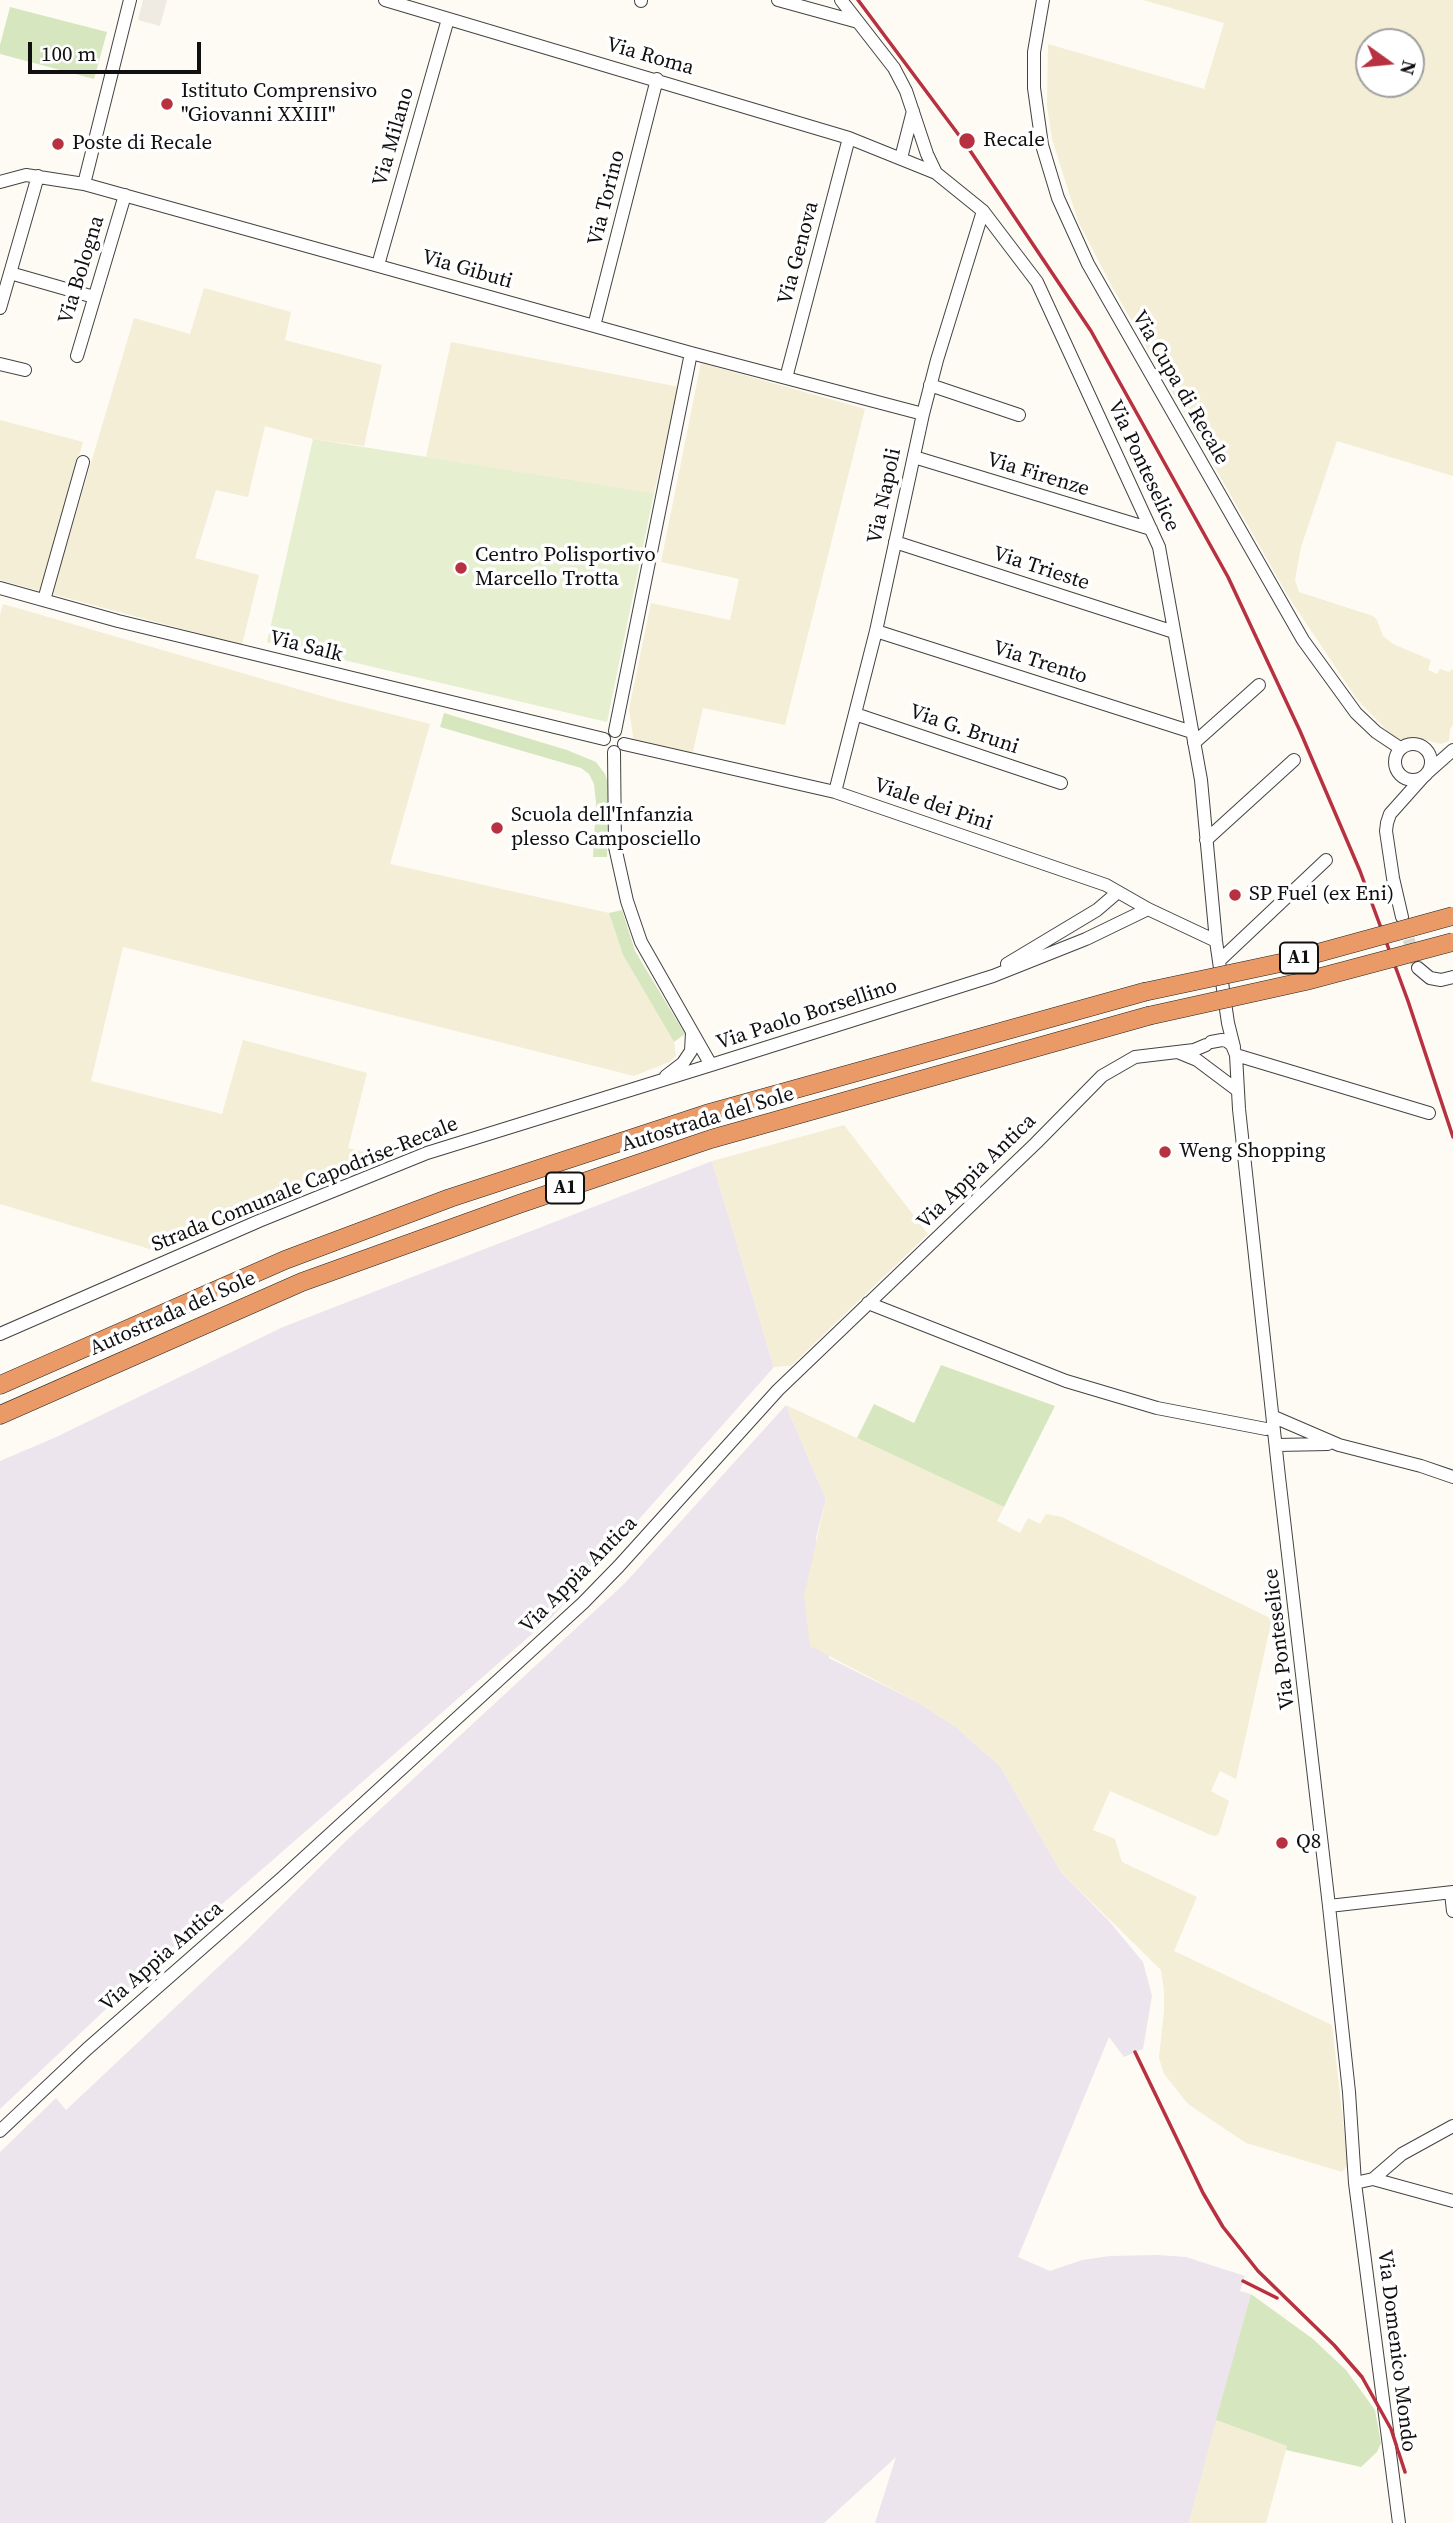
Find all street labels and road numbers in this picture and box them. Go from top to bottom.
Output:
street label: Via Roma [603,32,697,82]
street label: Via Milano [368,85,420,189]
street label: Via Torino [583,148,631,248]
street label: Via Genova [773,199,825,307]
street label: Via Bologna [54,213,110,327]
street label: Via Gibuti [419,245,515,295]
street label: Via Cupa di Recale [1126,307,1234,469]
street label: Via Ponteselice [1102,396,1184,536]
street label: Via Napoli [863,446,907,546]
street label: Via Firenze [984,447,1092,503]
street label: Via Trieste [990,542,1092,596]
street label: Via Salk [267,626,345,668]
street label: Via Trento [990,636,1090,690]
street label: Via G. Bruni [906,700,1022,760]
street label: Viale dei Pini [870,773,996,837]
road number: A1 [1280,942,1318,974]
street label: Via Paolo Borsellino [713,974,901,1056]
street label: Autostrada del Sole [619,1082,797,1158]
street label: Via Appia Antica [912,1109,1042,1235]
street label: Strada Comunale Capodrise-Recale [148,1112,462,1258]
road number: A1 [546,1172,584,1204]
street label: Autostrada del Sole [86,1266,260,1362]
street label: Via Appia Antica [515,1511,643,1639]
street label: Via Ponteselice [1259,1567,1301,1711]
street label: Via Appia Antica [95,1897,229,2017]
street label: Via Domenico Mondo [1371,2249,1421,2453]

